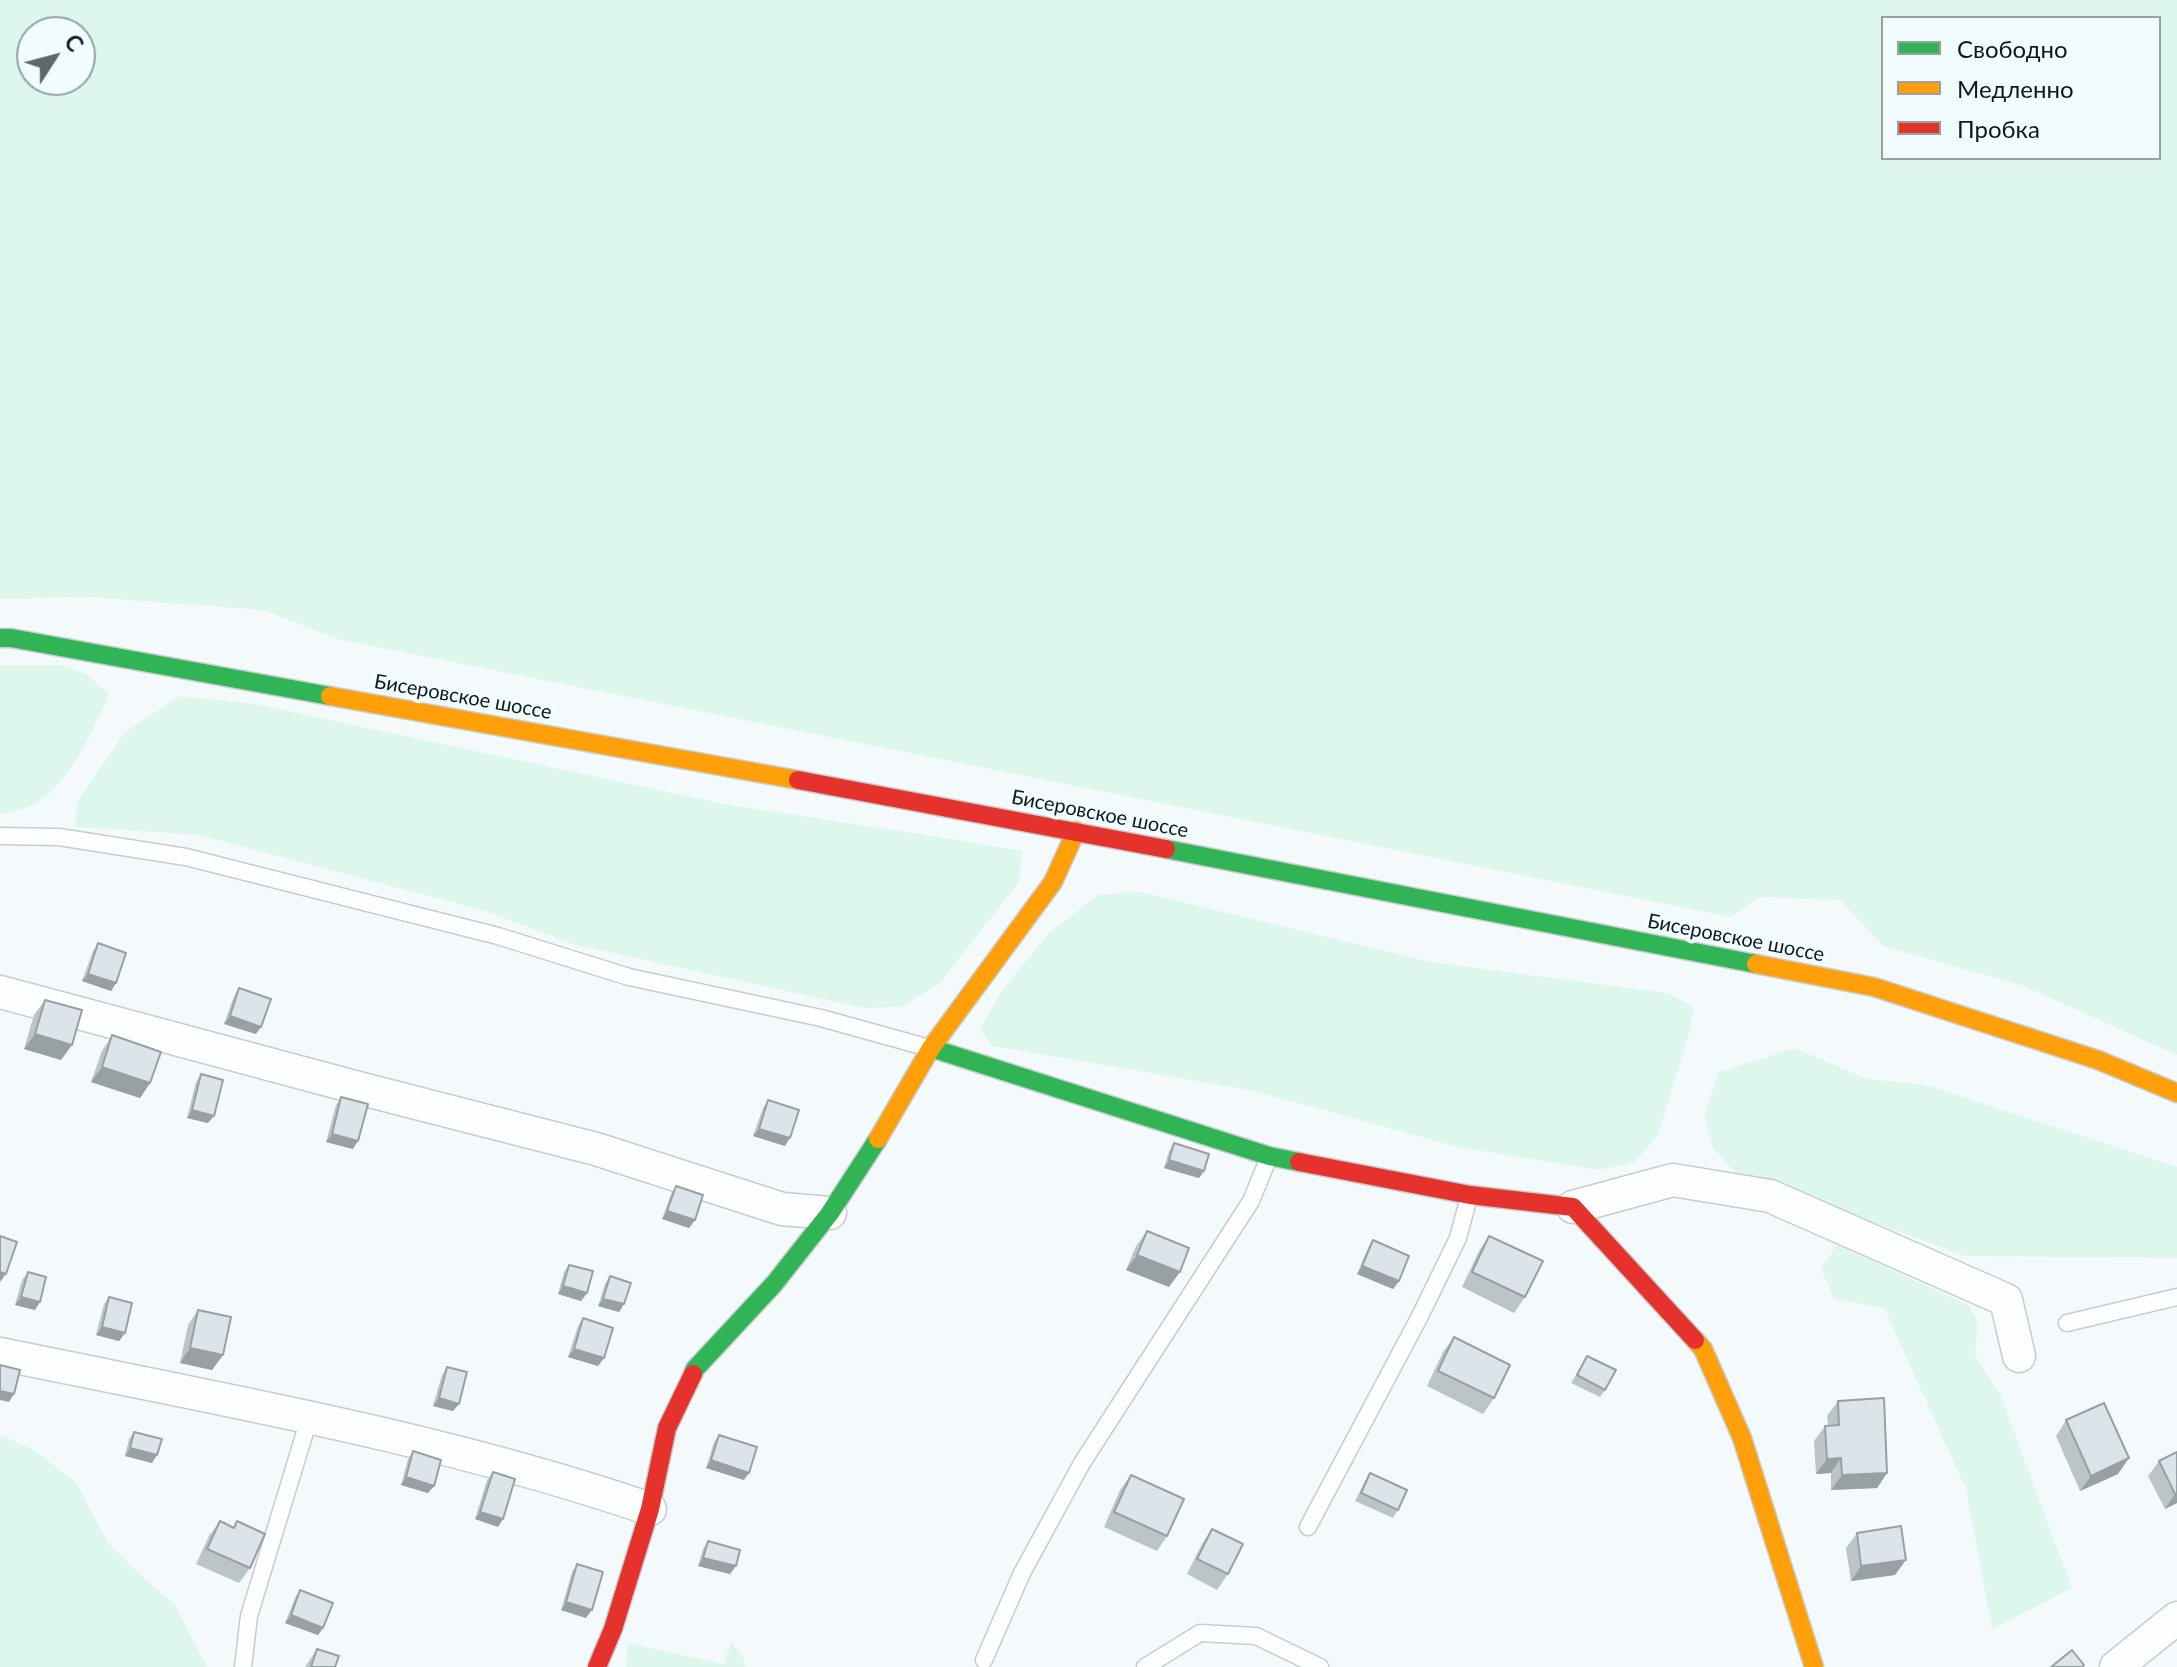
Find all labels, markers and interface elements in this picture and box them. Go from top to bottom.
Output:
north arrow [16,16,96,96]
legend [1881,16,2161,160]
text: С [59,29,89,57]
text: Свободно [1957,34,2068,63]
text: Медленно [1957,74,2074,103]
text: Пробка [1957,114,2040,143]
street label: Бисеровское шоссе [372,670,554,724]
street label: Бисеровское шоссе [1009,785,1191,843]
street label: Бисеровское шоссе [1645,909,1827,967]

